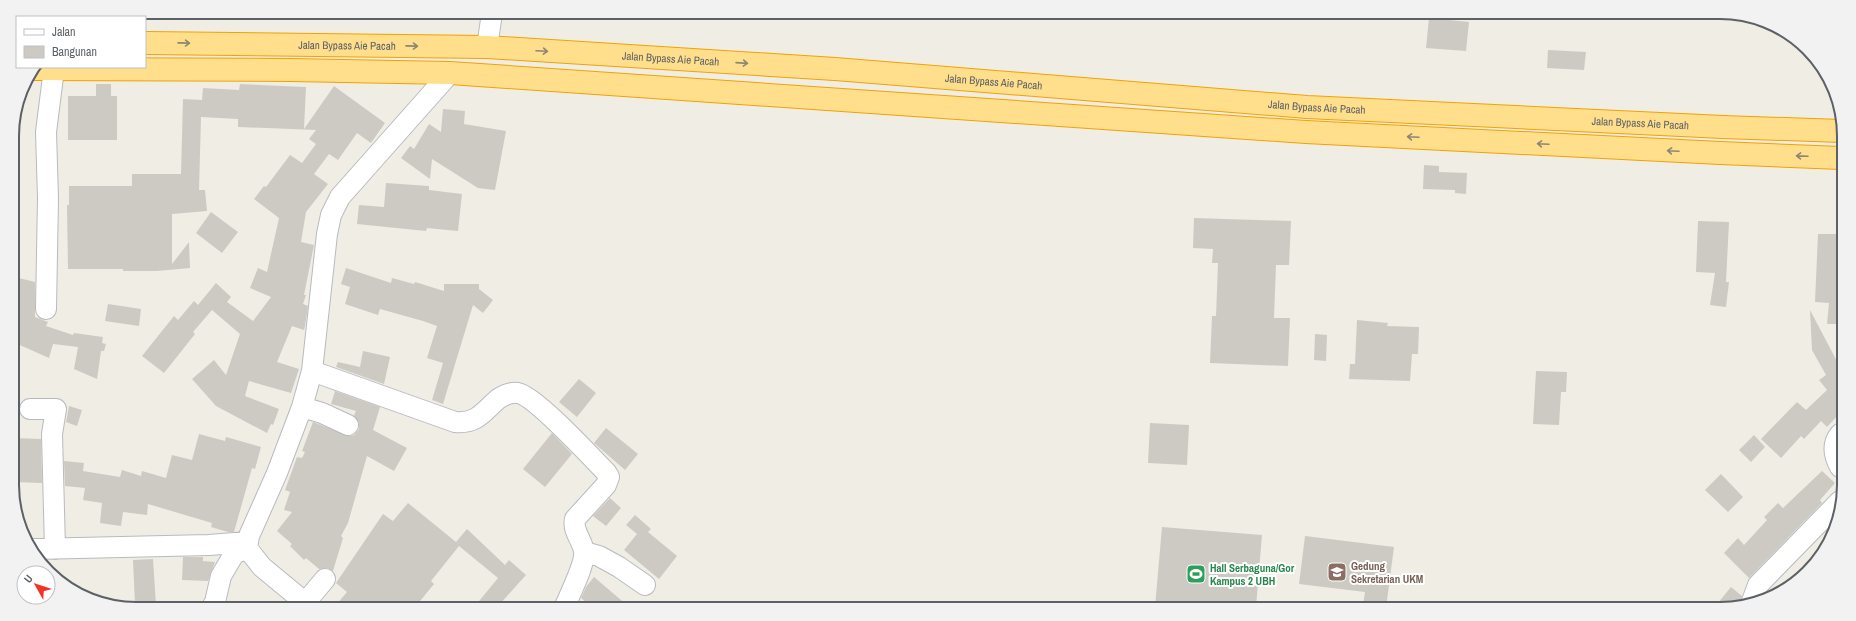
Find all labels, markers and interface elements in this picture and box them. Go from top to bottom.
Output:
legend [16,16,146,68]
text: Jalan [52,24,76,40]
street label: Jalan Bypass Aie Pacah [298,38,396,53]
one-way arrow [177,39,190,47]
one-way arrow [405,42,418,50]
text: Bangunan [52,44,97,60]
one-way arrow [535,47,548,54]
street label: Jalan Bypass Aie Pacah [622,49,720,69]
one-way arrow [735,59,748,66]
street label: Jalan Bypass Aie Pacah [945,71,1043,93]
street label: Jalan Bypass Aie Pacah [1268,97,1366,117]
street label: Jalan Bypass Aie Pacah [1591,114,1689,132]
one-way arrow [1407,134,1420,141]
one-way arrow [1537,140,1550,148]
one-way arrow [1667,147,1680,155]
one-way arrow [1796,153,1809,160]
place label: Gedung Sekretarian UKM [1351,559,1423,586]
place label: Hall Serbaguna/Gor Kampus 2 UBH [1210,561,1295,588]
school or university icon: Gedung Sekretarian UKM [1326,561,1348,583]
sports icon: Hall Serbaguna/Gor Kampus 2 UBH [1185,563,1207,585]
north arrow [16,565,56,605]
text: U [21,572,36,586]

